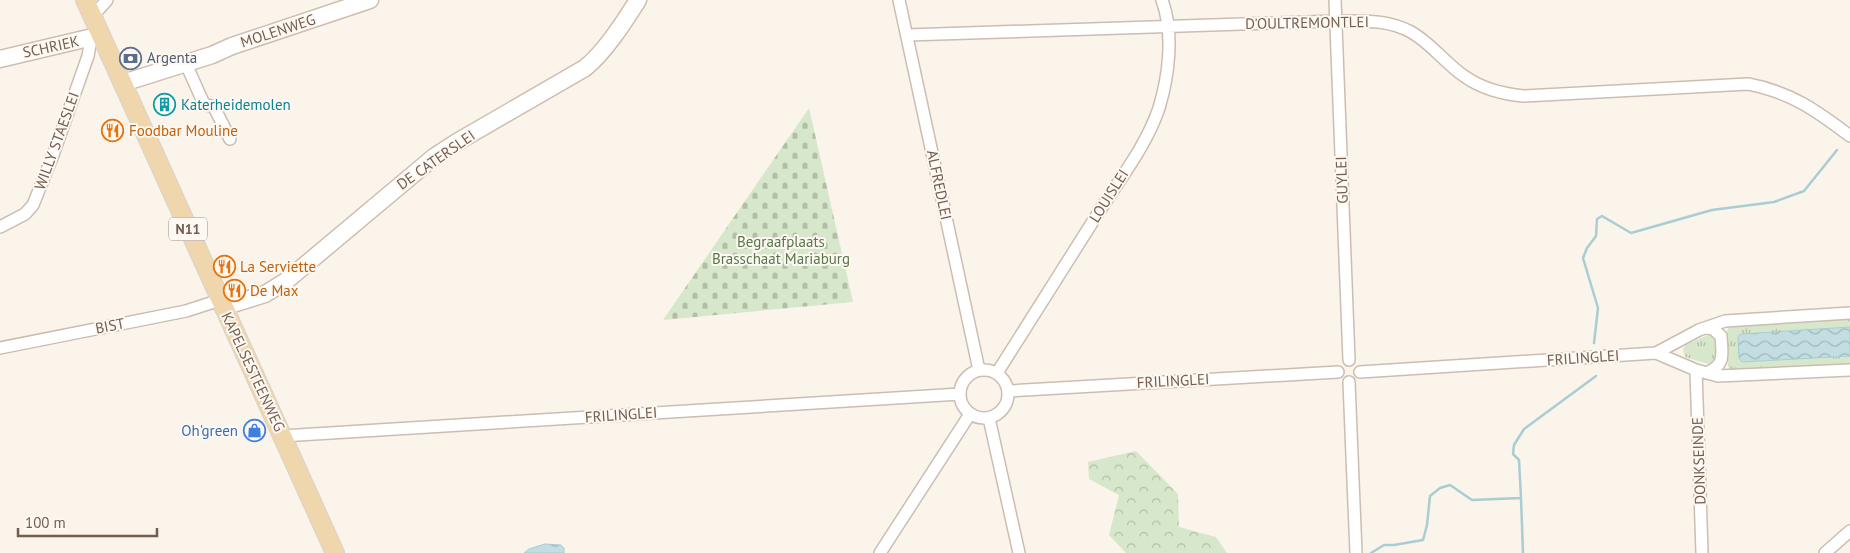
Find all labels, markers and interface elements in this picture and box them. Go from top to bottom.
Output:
street label: MOLENWEG [238,9,318,52]
street label: D'OULTREMONTLEI [1245,12,1369,33]
street label: SCHRIEK [21,31,81,62]
bank icon: Argenta [119,46,143,70]
place label: Argenta [147,48,197,67]
street label: WILLY STAESLEI [30,89,83,192]
building icon: Katerheidemolen [153,93,177,117]
place label: Katerheidemolen [181,95,291,114]
restaurant icon: Foodbar Mouline [101,119,125,143]
place label: Foodbar Mouline [129,121,238,140]
street label: DE CATERSLEI [393,126,479,194]
street label: ALFREDLEI [923,148,956,222]
street label: GUYLEI [1331,156,1352,204]
street label: LOUISLEI [1085,166,1132,226]
road number: N11 [169,218,207,240]
park label: Begraafplaats Brasschaat Mariaburg [712,232,850,268]
restaurant icon: La Serviette [212,255,236,279]
place label: La Serviette [240,257,316,276]
restaurant icon: De Max [222,279,246,303]
place label: De Max [250,281,299,300]
street label: KAPELSESTEENWEG [217,309,289,435]
street label: BIST [94,313,127,338]
street label: FRILINGLEI [1546,345,1620,370]
street label: FRILINGLEI [1136,369,1210,392]
street label: FRILINGLEI [584,402,658,427]
street label: DONKSEINDE [1687,417,1710,505]
shop icon: Oh'green [242,419,266,443]
place label: Oh'green [181,421,238,440]
scale bar [18,506,156,538]
text: 100 m [25,513,66,532]

